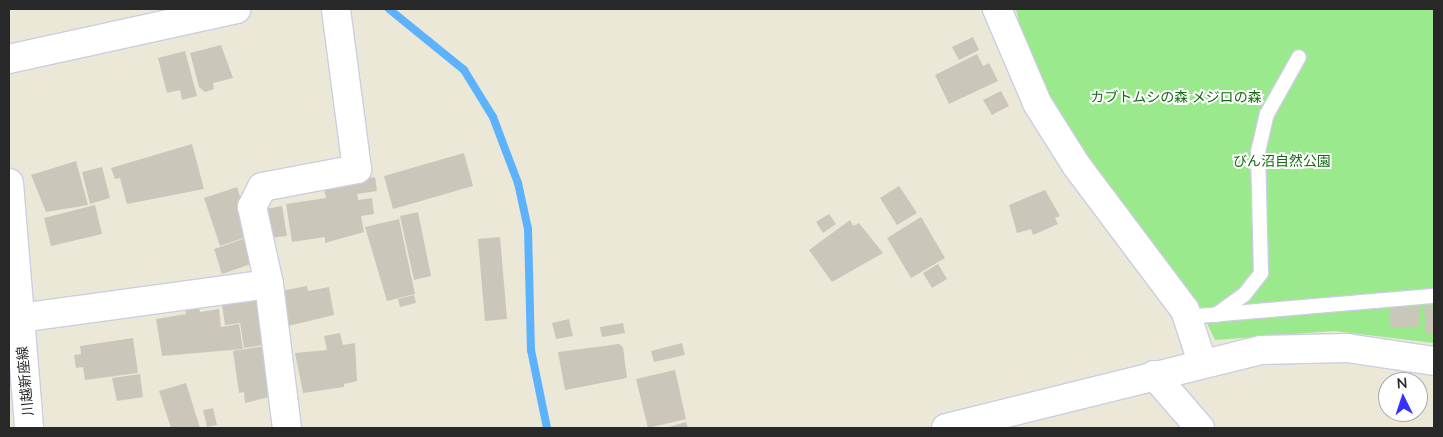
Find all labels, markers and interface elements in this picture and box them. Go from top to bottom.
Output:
park label: カブトムシの森 メジロの森 [1090,89,1262,105]
park label: びん沼自然公園 [1233,153,1331,169]
street label: 川越新座線 [14,345,36,417]
north arrow [1378,372,1428,422]
text: N [1396,374,1408,391]

